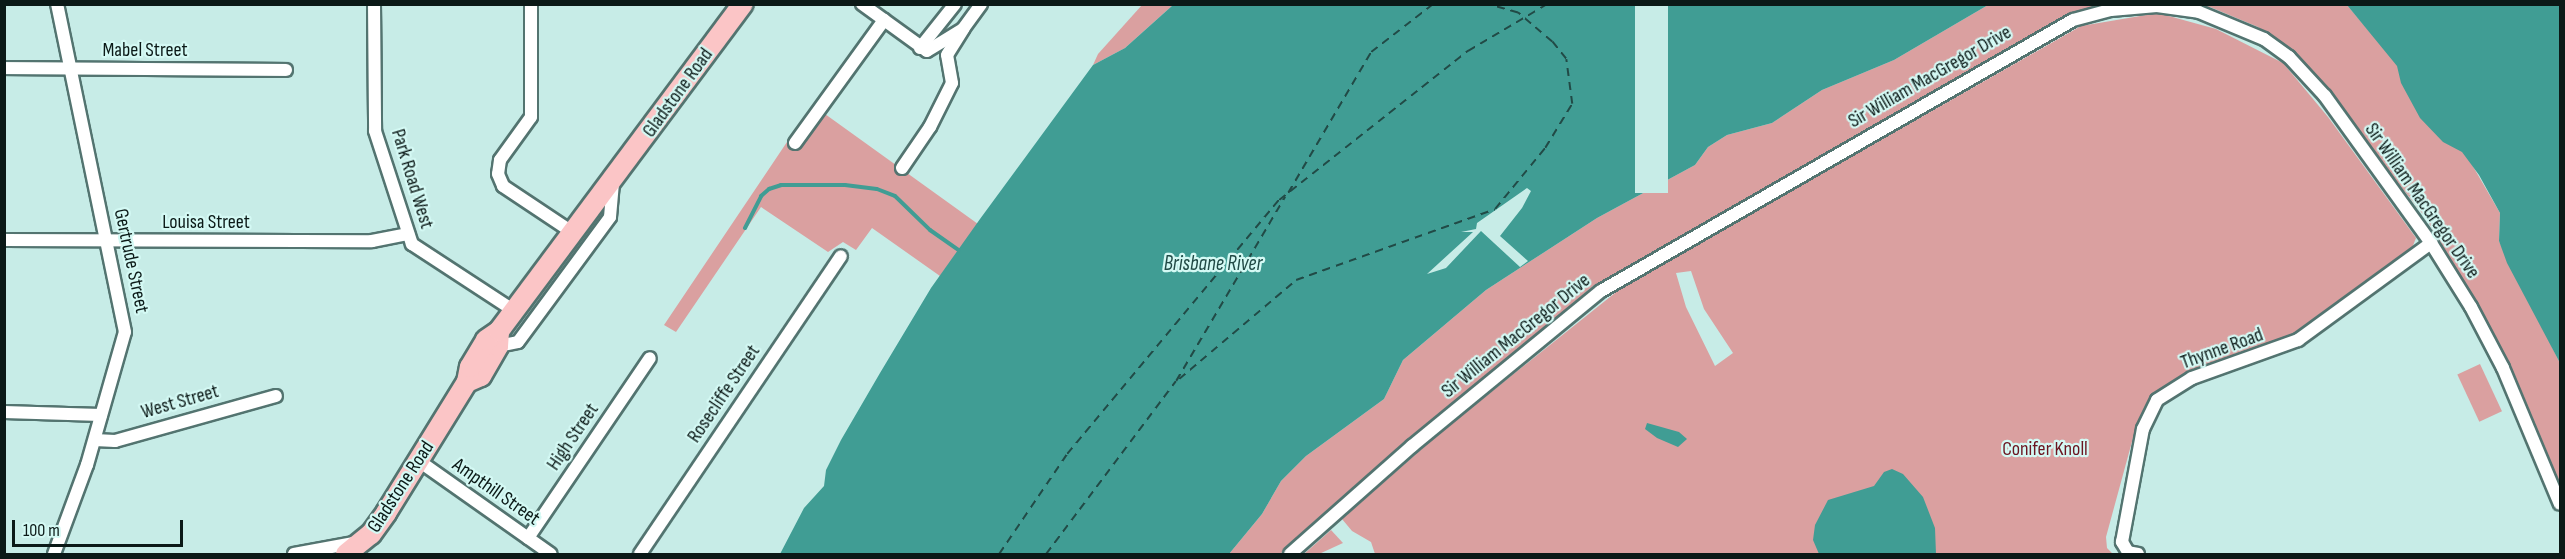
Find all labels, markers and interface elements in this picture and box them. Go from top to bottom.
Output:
street label: Sir William MacGregor Drive [1844,21,2016,133]
street label: Mabel Street [102,38,188,62]
street label: Gladstone Road [638,44,718,142]
street label: Sir William MacGregor Drive [2359,119,2485,283]
street label: Park Road West [385,126,439,232]
street label: Gertrude Street [108,207,154,315]
street label: Louisa Street [162,210,250,234]
water label: Brisbane River [1164,251,1262,277]
street label: Sir William MacGregor Drive [1437,269,1595,403]
street label: Thynne Road [2178,323,2266,375]
street label: Rosecliffe Street [683,341,765,447]
street label: West Street [139,380,221,424]
street label: High Street [542,399,604,475]
street label: Gladstone Road [363,437,439,537]
park label: Conifer Knoll [2002,437,2088,461]
street label: Ampthill Street [448,453,544,531]
scale bar [15,508,186,546]
text: 100 m [23,520,60,541]

